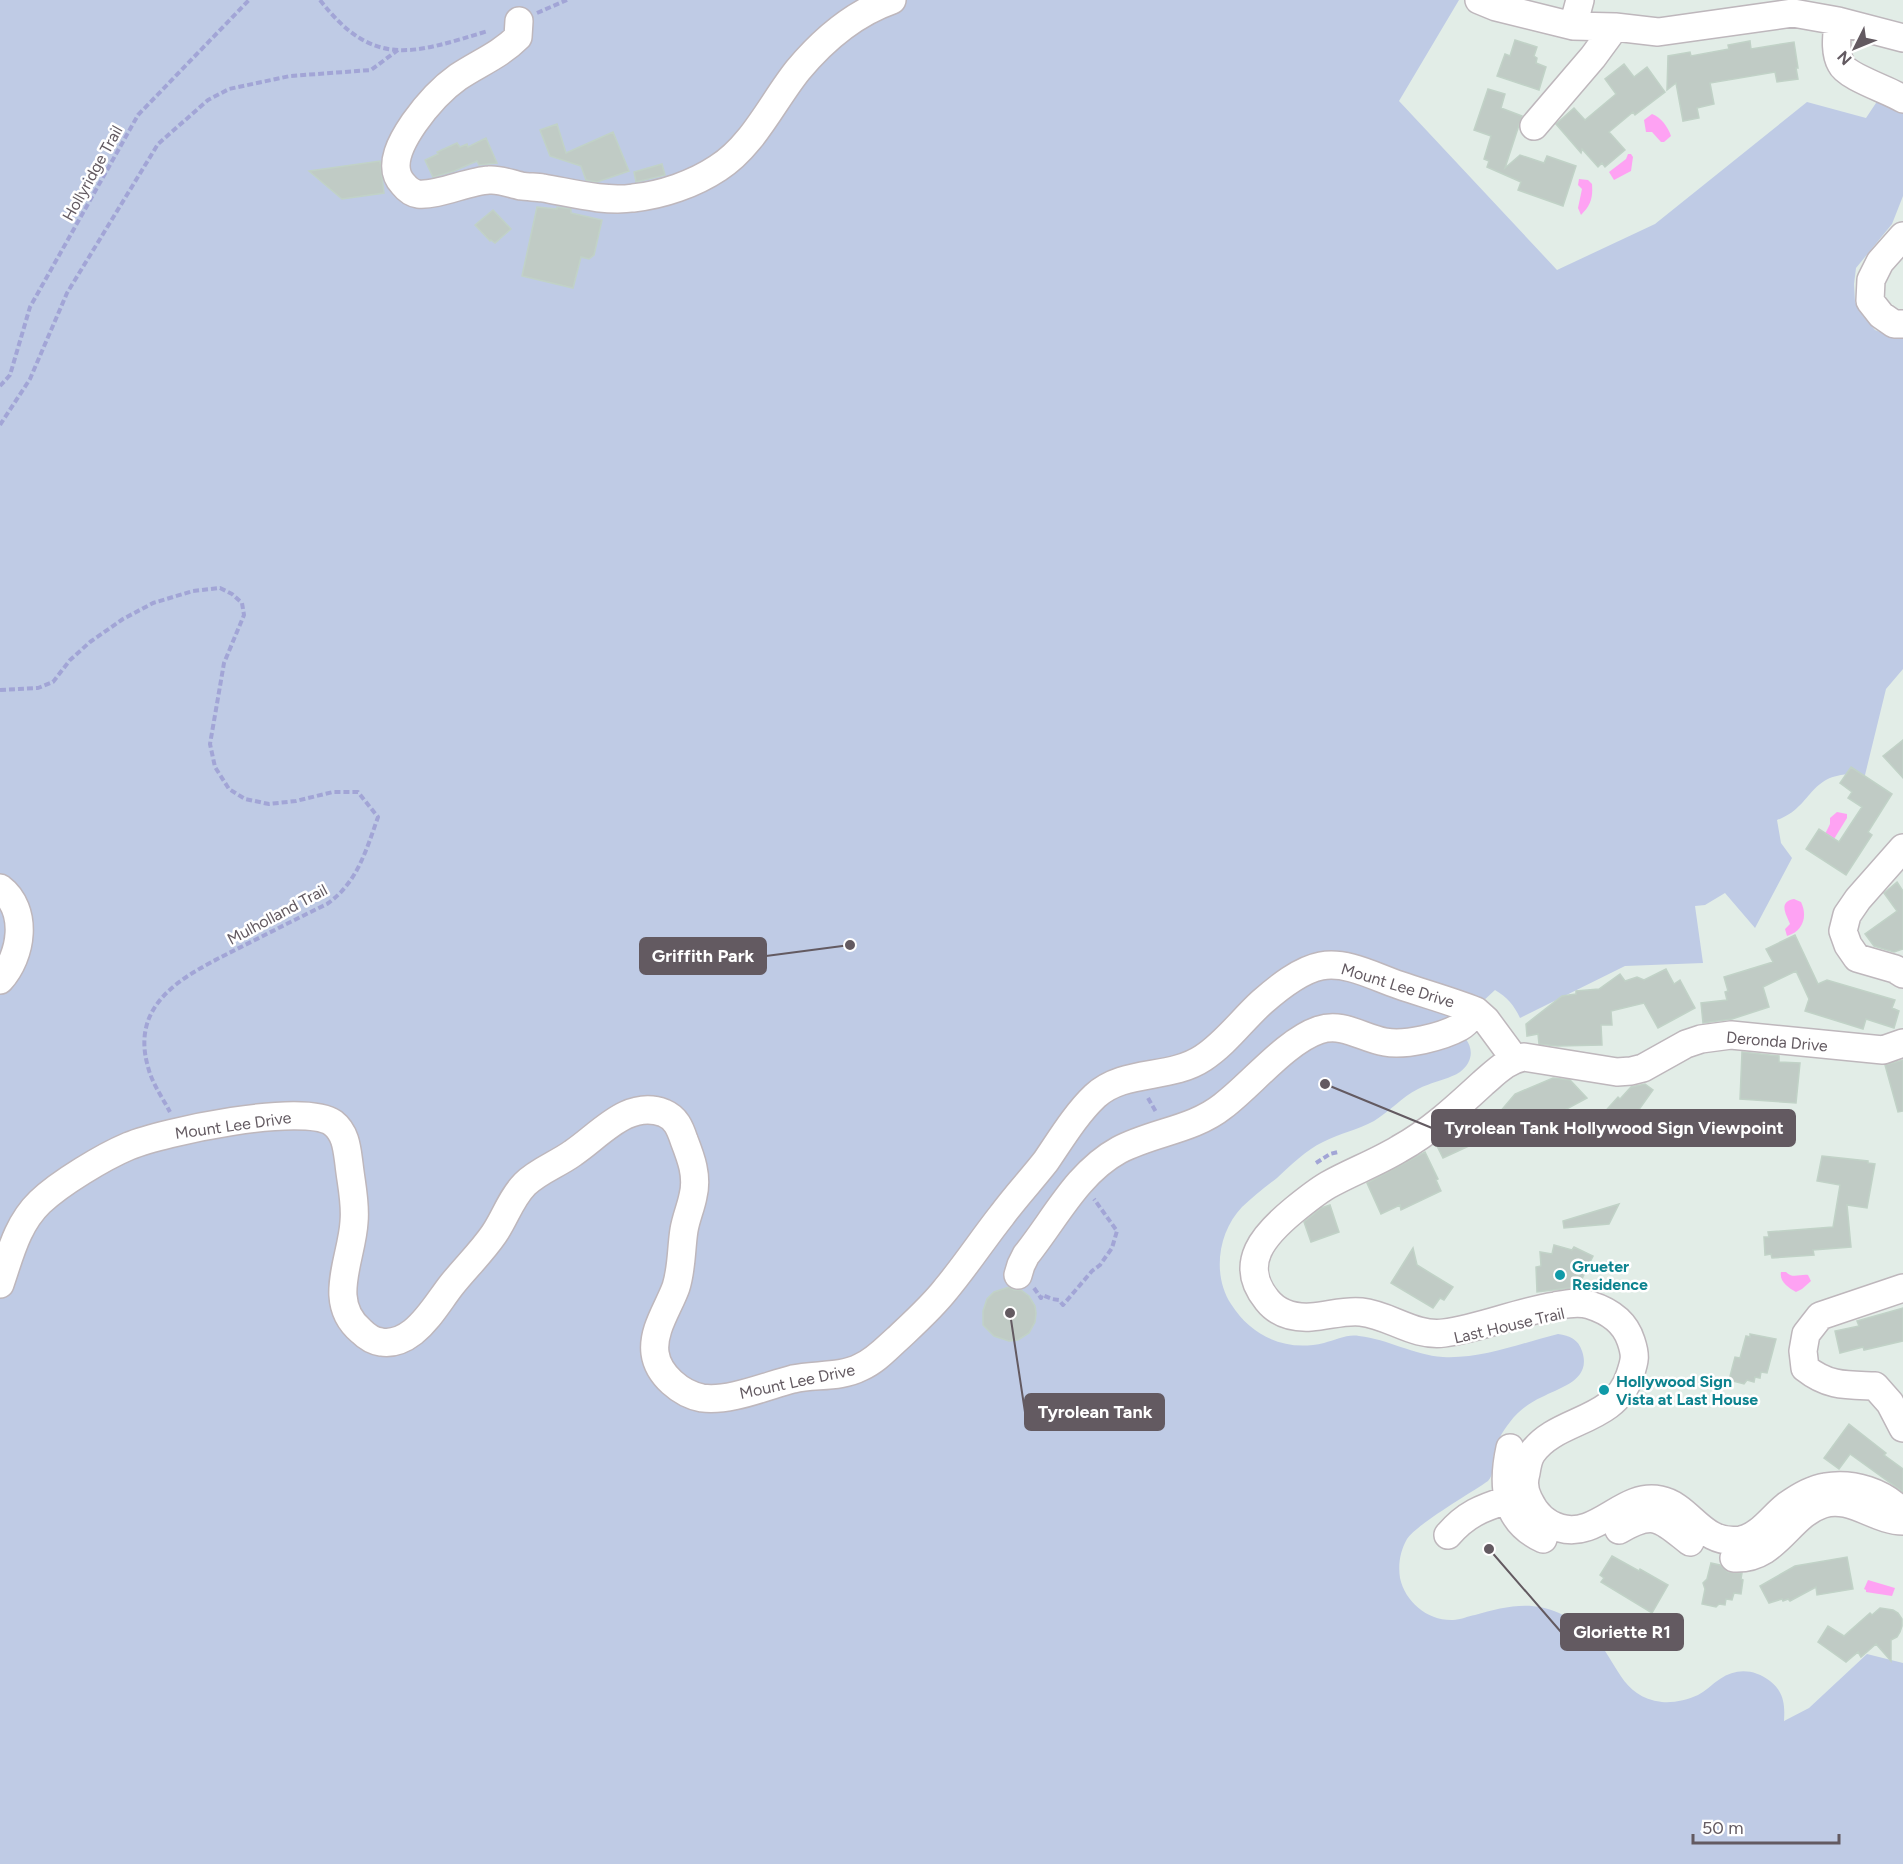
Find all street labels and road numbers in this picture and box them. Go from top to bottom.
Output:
street label: Hollyridge Trail [58,122,126,224]
street label: Mulholland Trail [224,880,330,949]
street label: Mount Lee Drive [1339,959,1457,1012]
street label: Deronda Drive [1725,1028,1829,1055]
street label: Mount Lee Drive [174,1108,293,1143]
street label: Last House Trail [1452,1303,1566,1347]
street label: Mount Lee Drive [738,1360,857,1403]

